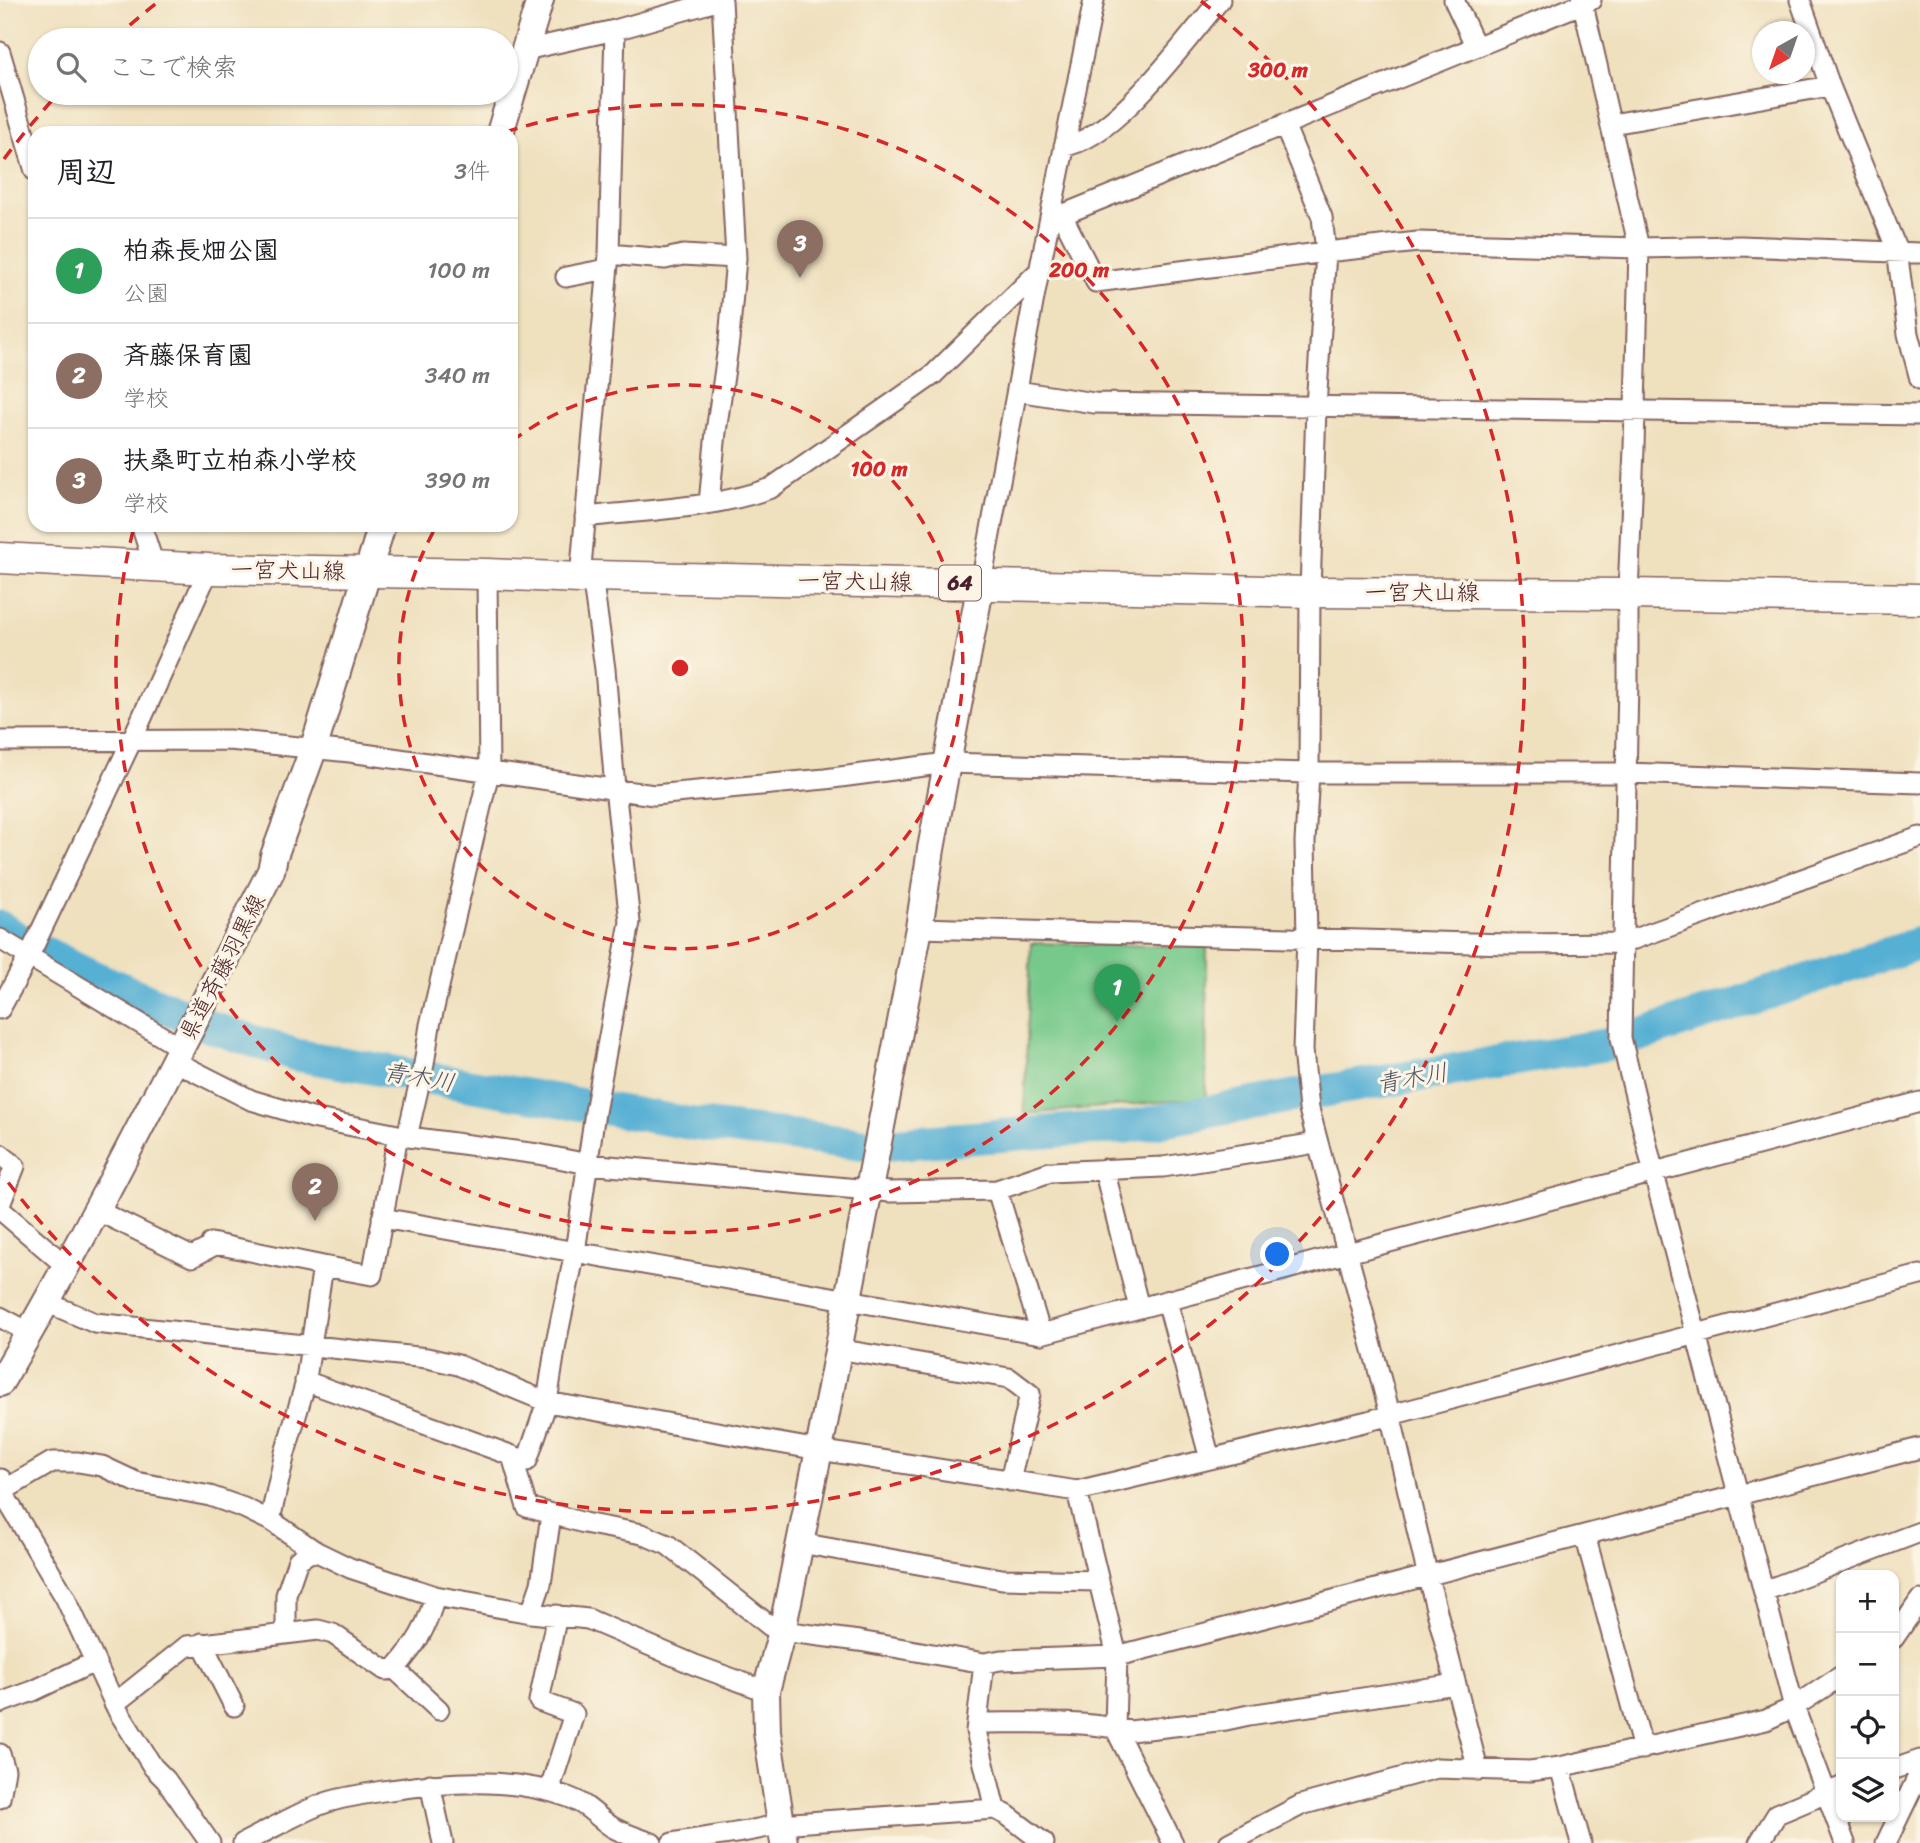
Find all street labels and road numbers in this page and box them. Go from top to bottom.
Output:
street label: 一宮犬山線 [230,549,346,592]
street label: 一宮犬山線 [797,560,913,603]
road number: 64 [939,566,981,600]
street label: 一宮犬山線 [1365,572,1480,613]
street label: 県道斉藤羽黒線 [168,886,277,1048]

